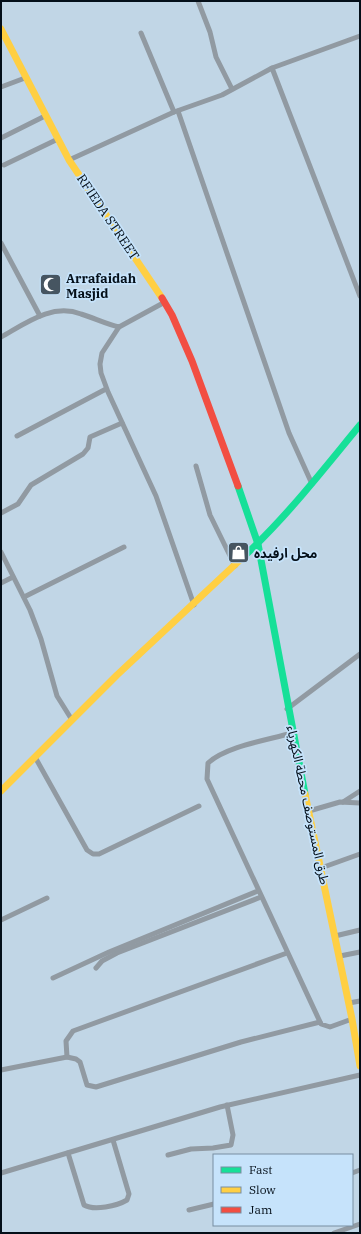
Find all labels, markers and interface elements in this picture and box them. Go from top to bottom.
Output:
street label: RFIEDA STREET [73,171,143,264]
place label: Arrafaidah Masjid [66,270,137,302]
mosque icon: Arrafaidah Masjid [37,272,63,298]
shop icon: محل ارفيده [225,540,251,566]
place label: محل ارفيده [254,545,317,562]
street label: طرق المستوصف محطة الكهرباء [283,724,333,886]
legend [213,1154,353,1226]
text: Fast [249,1162,273,1177]
text: Slow [249,1182,276,1197]
text: Jam [249,1202,273,1217]

